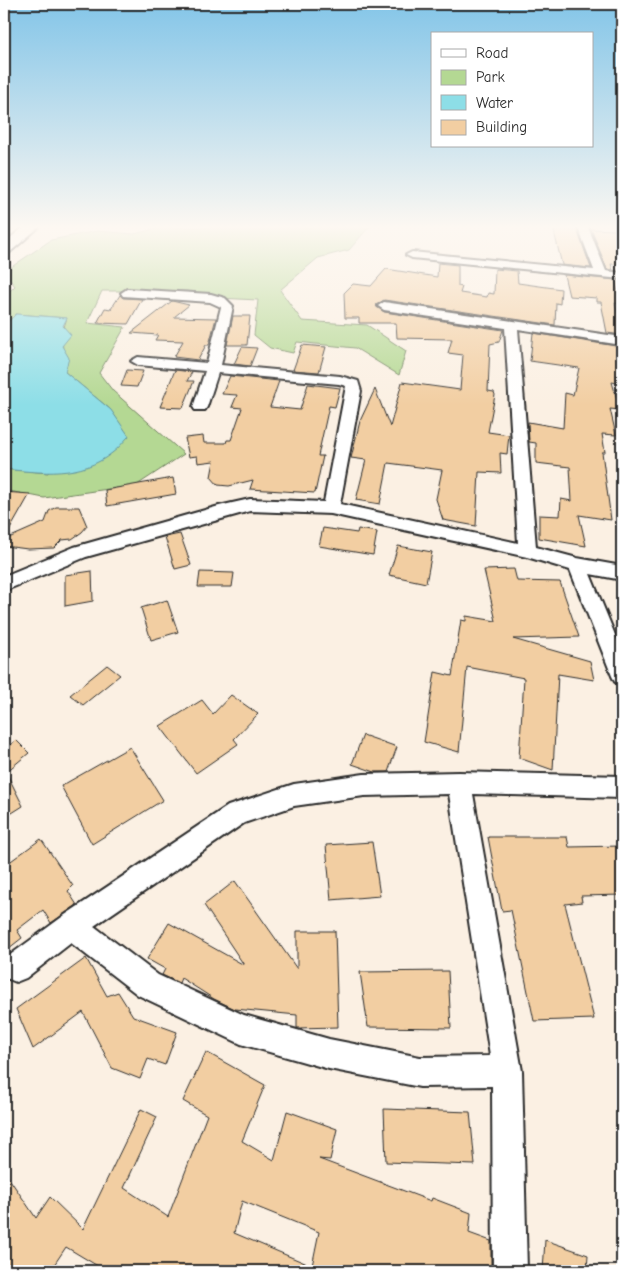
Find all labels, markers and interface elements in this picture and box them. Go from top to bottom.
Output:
legend [431,32,594,148]
text: Road [476,44,508,62]
text: Park [476,68,505,86]
text: Water [476,94,513,112]
text: Building [476,118,527,136]

